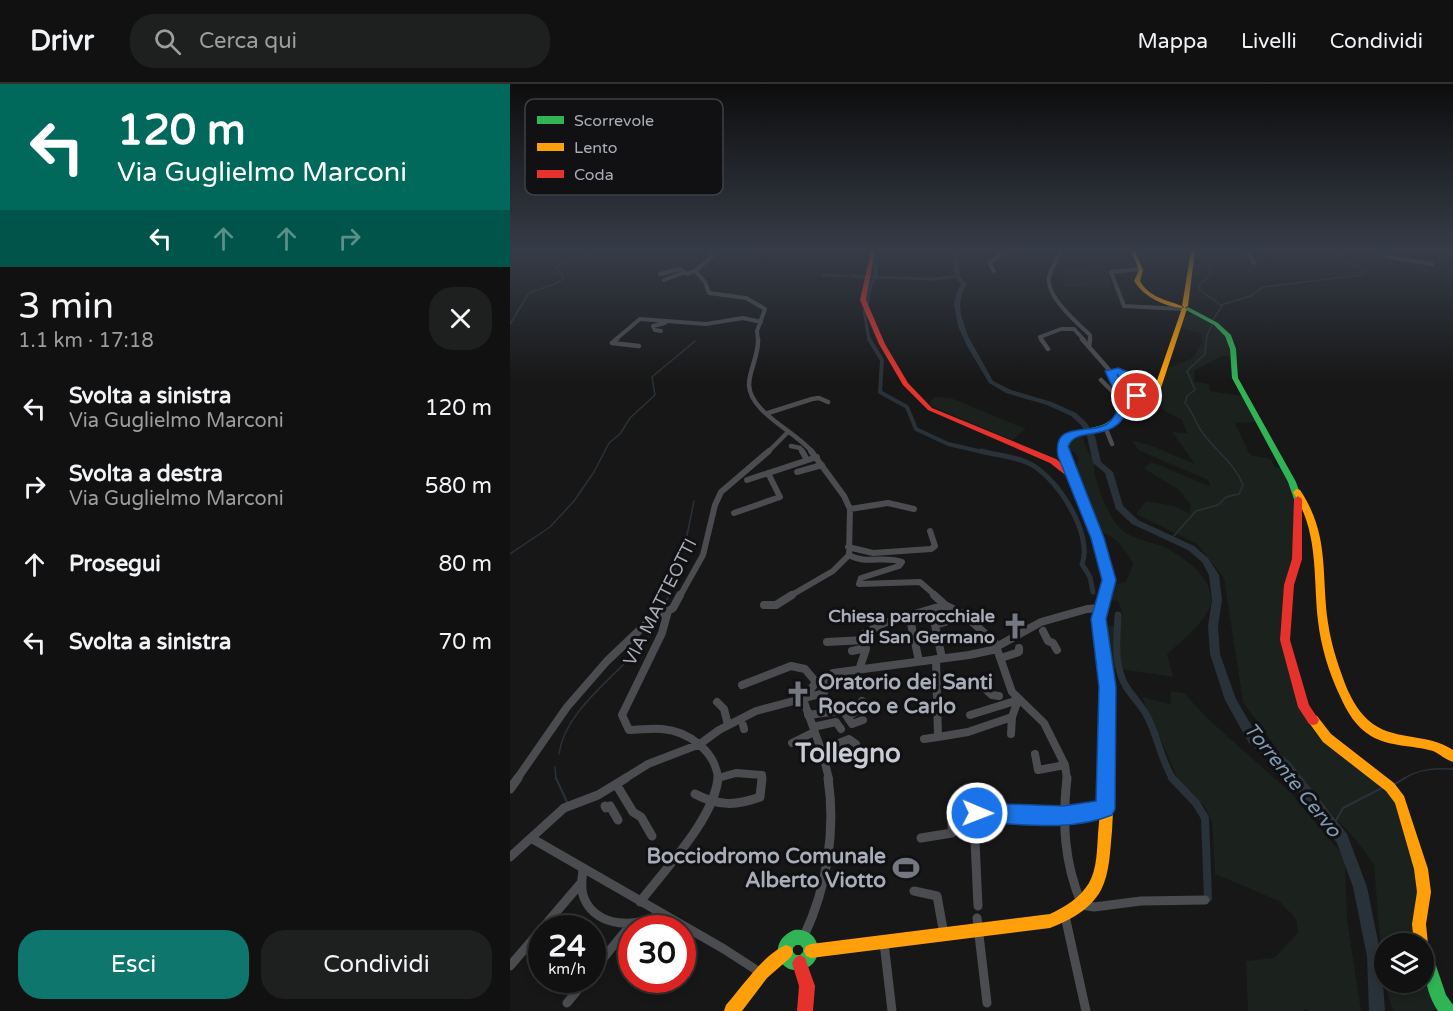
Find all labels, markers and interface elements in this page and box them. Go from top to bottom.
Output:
search box [130,14,550,68]
text: Drivr [30,24,94,58]
icon: search [151,25,184,58]
text: Cerca qui [199,28,297,54]
text: Mappa [1138,29,1208,54]
text: Livelli [1241,29,1297,54]
text: Condividi [1330,29,1423,54]
legend [525,99,723,195]
text: 120 m [117,105,246,156]
icon: left [18,108,96,186]
text: Scorrevole [574,111,654,131]
text: Lento [574,138,618,158]
text: Via Guglielmo Marconi [117,156,407,189]
text: Coda [574,165,614,185]
icon: left [144,222,177,255]
icon: ahead [207,222,240,255]
icon: ahead [270,222,303,255]
icon: right [333,222,366,255]
text: 3 min [18,285,114,328]
button: close [429,287,492,350]
text: 1.1 km · 17:18 [18,329,154,353]
pin [1111,370,1162,421]
icon: arrive [1120,379,1153,412]
text: Svolta a sinistra [69,383,231,409]
icon: left [18,392,51,425]
text: 120 m [425,395,492,421]
text: Via Guglielmo Marconi [69,409,284,433]
text: Svolta a destra [69,461,223,487]
icon: right [18,470,51,503]
text: 580 m [425,473,492,499]
text: Via Guglielmo Marconi [69,487,284,511]
street label: VIA MATTEOTTI [618,535,702,669]
icon: ahead [18,548,51,581]
text: Prosegui [69,551,161,577]
text: 80 m [438,551,492,577]
place label: Chiesa parrocchiale di San Germano [828,605,995,648]
church icon: Chiesa parrocchiale di San Germano [1000,611,1030,641]
icon: left [18,626,51,659]
text: Svolta a sinistra [69,629,231,655]
text: 70 m [438,629,492,655]
place label: Oratorio dei Santi Rocco e Carlo [818,670,993,719]
church icon: Oratorio dei Santi Rocco e Carlo [783,679,813,709]
water label: Torrente Cervo [1238,718,1346,843]
district label: Tollegno [794,738,901,769]
position arrow [945,781,1009,845]
place label: Bocciodromo Comunale Alberto Viotto [647,844,886,893]
sports icon: Bocciodromo Comunale Alberto Viotto [891,853,921,883]
speed limit sign: 30 [618,915,696,993]
text: 24 [548,928,586,965]
button: Esci [18,930,249,999]
button: Condividi [261,930,492,999]
map controls [1374,933,1434,993]
button: layers [1374,933,1434,993]
text: km/h [548,960,586,978]

